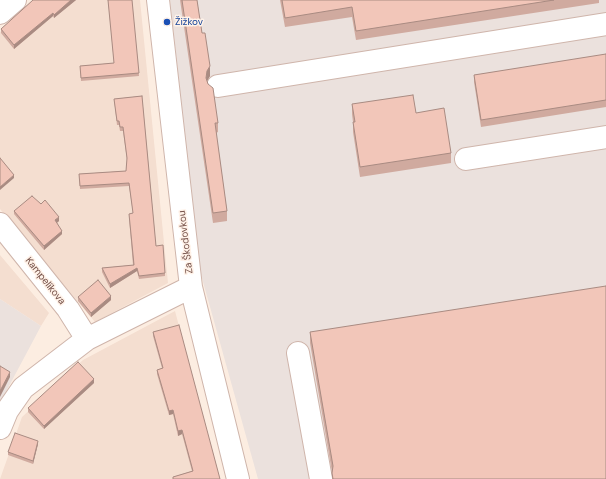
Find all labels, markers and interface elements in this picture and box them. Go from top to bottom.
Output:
place label: Žižkov [175,16,203,28]
marker: Žižkov [162,17,172,27]
street label: Za Škodovkou [176,210,196,274]
street label: Kampelíkova [22,255,68,307]

